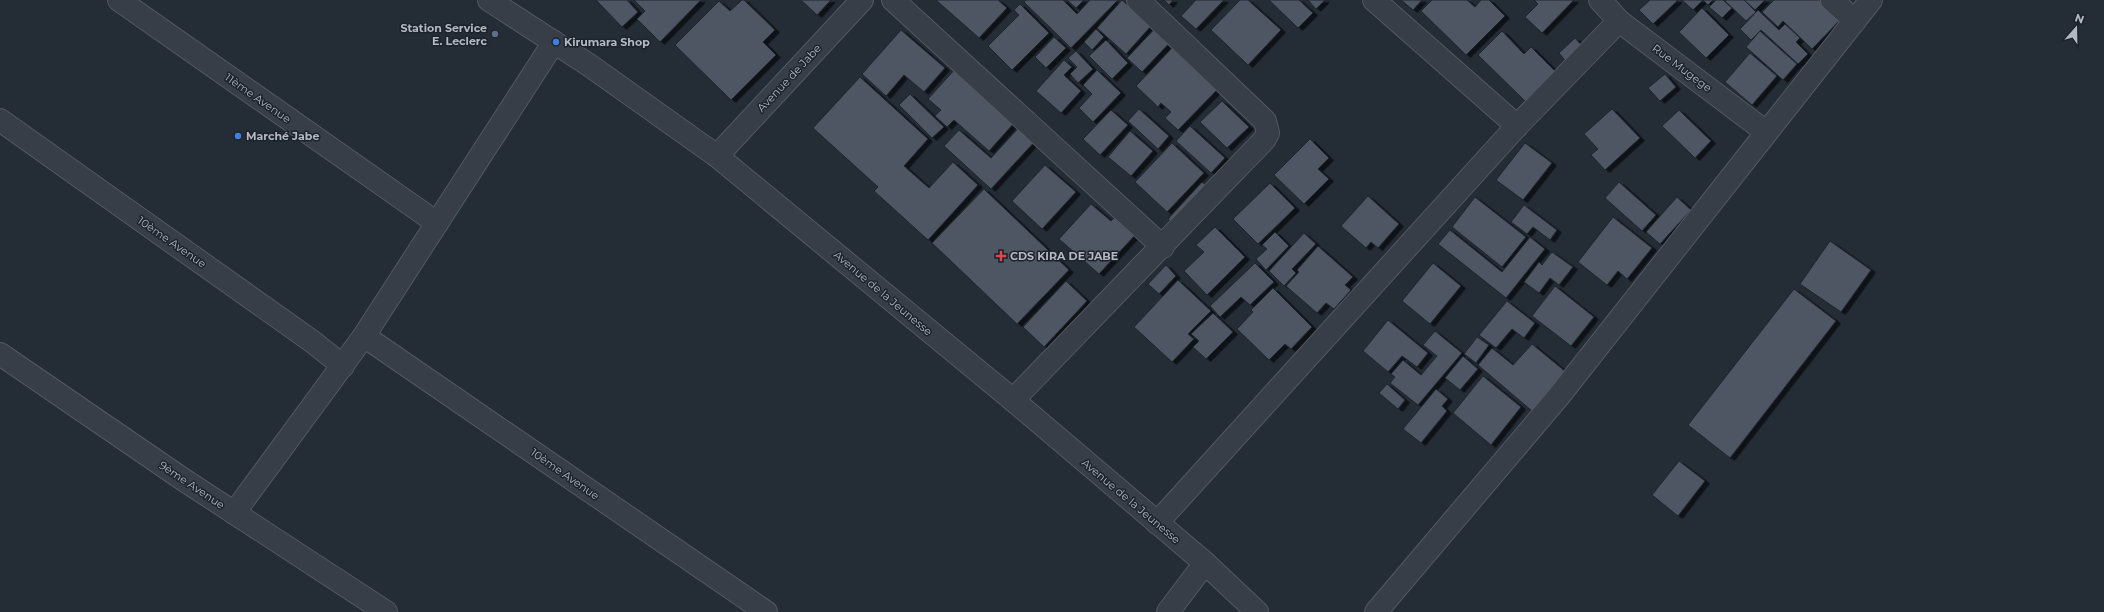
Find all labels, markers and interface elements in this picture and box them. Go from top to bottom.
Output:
north arrow [2056,8,2096,48]
text: N [2073,11,2086,27]
place label: Station Service E. Leclerc [400,21,487,48]
marker: Station Service E. Leclerc [490,29,500,39]
place label: Kirumara Shop [564,35,650,49]
marker: Kirumara Shop [551,37,561,47]
street label: Avenue de Jabe [754,41,824,115]
street label: Rue Mugege [1649,41,1715,95]
street label: 11ème Avenue [222,70,294,126]
place label: Marché Jabe [246,129,319,143]
marker: Marché Jabe [233,131,243,141]
street label: 10ème Avenue [135,213,209,271]
street label: Avenue de la Jeunesse [831,248,936,339]
place label: CDS KIRA DE JABE [1010,249,1118,263]
marker: CDS KIRA DE JABE [995,250,1007,262]
street label: 10ème Avenue [528,445,602,503]
street label: Avenue de la Jeunesse [1079,456,1184,547]
street label: 9ème Avenue [157,458,228,512]

